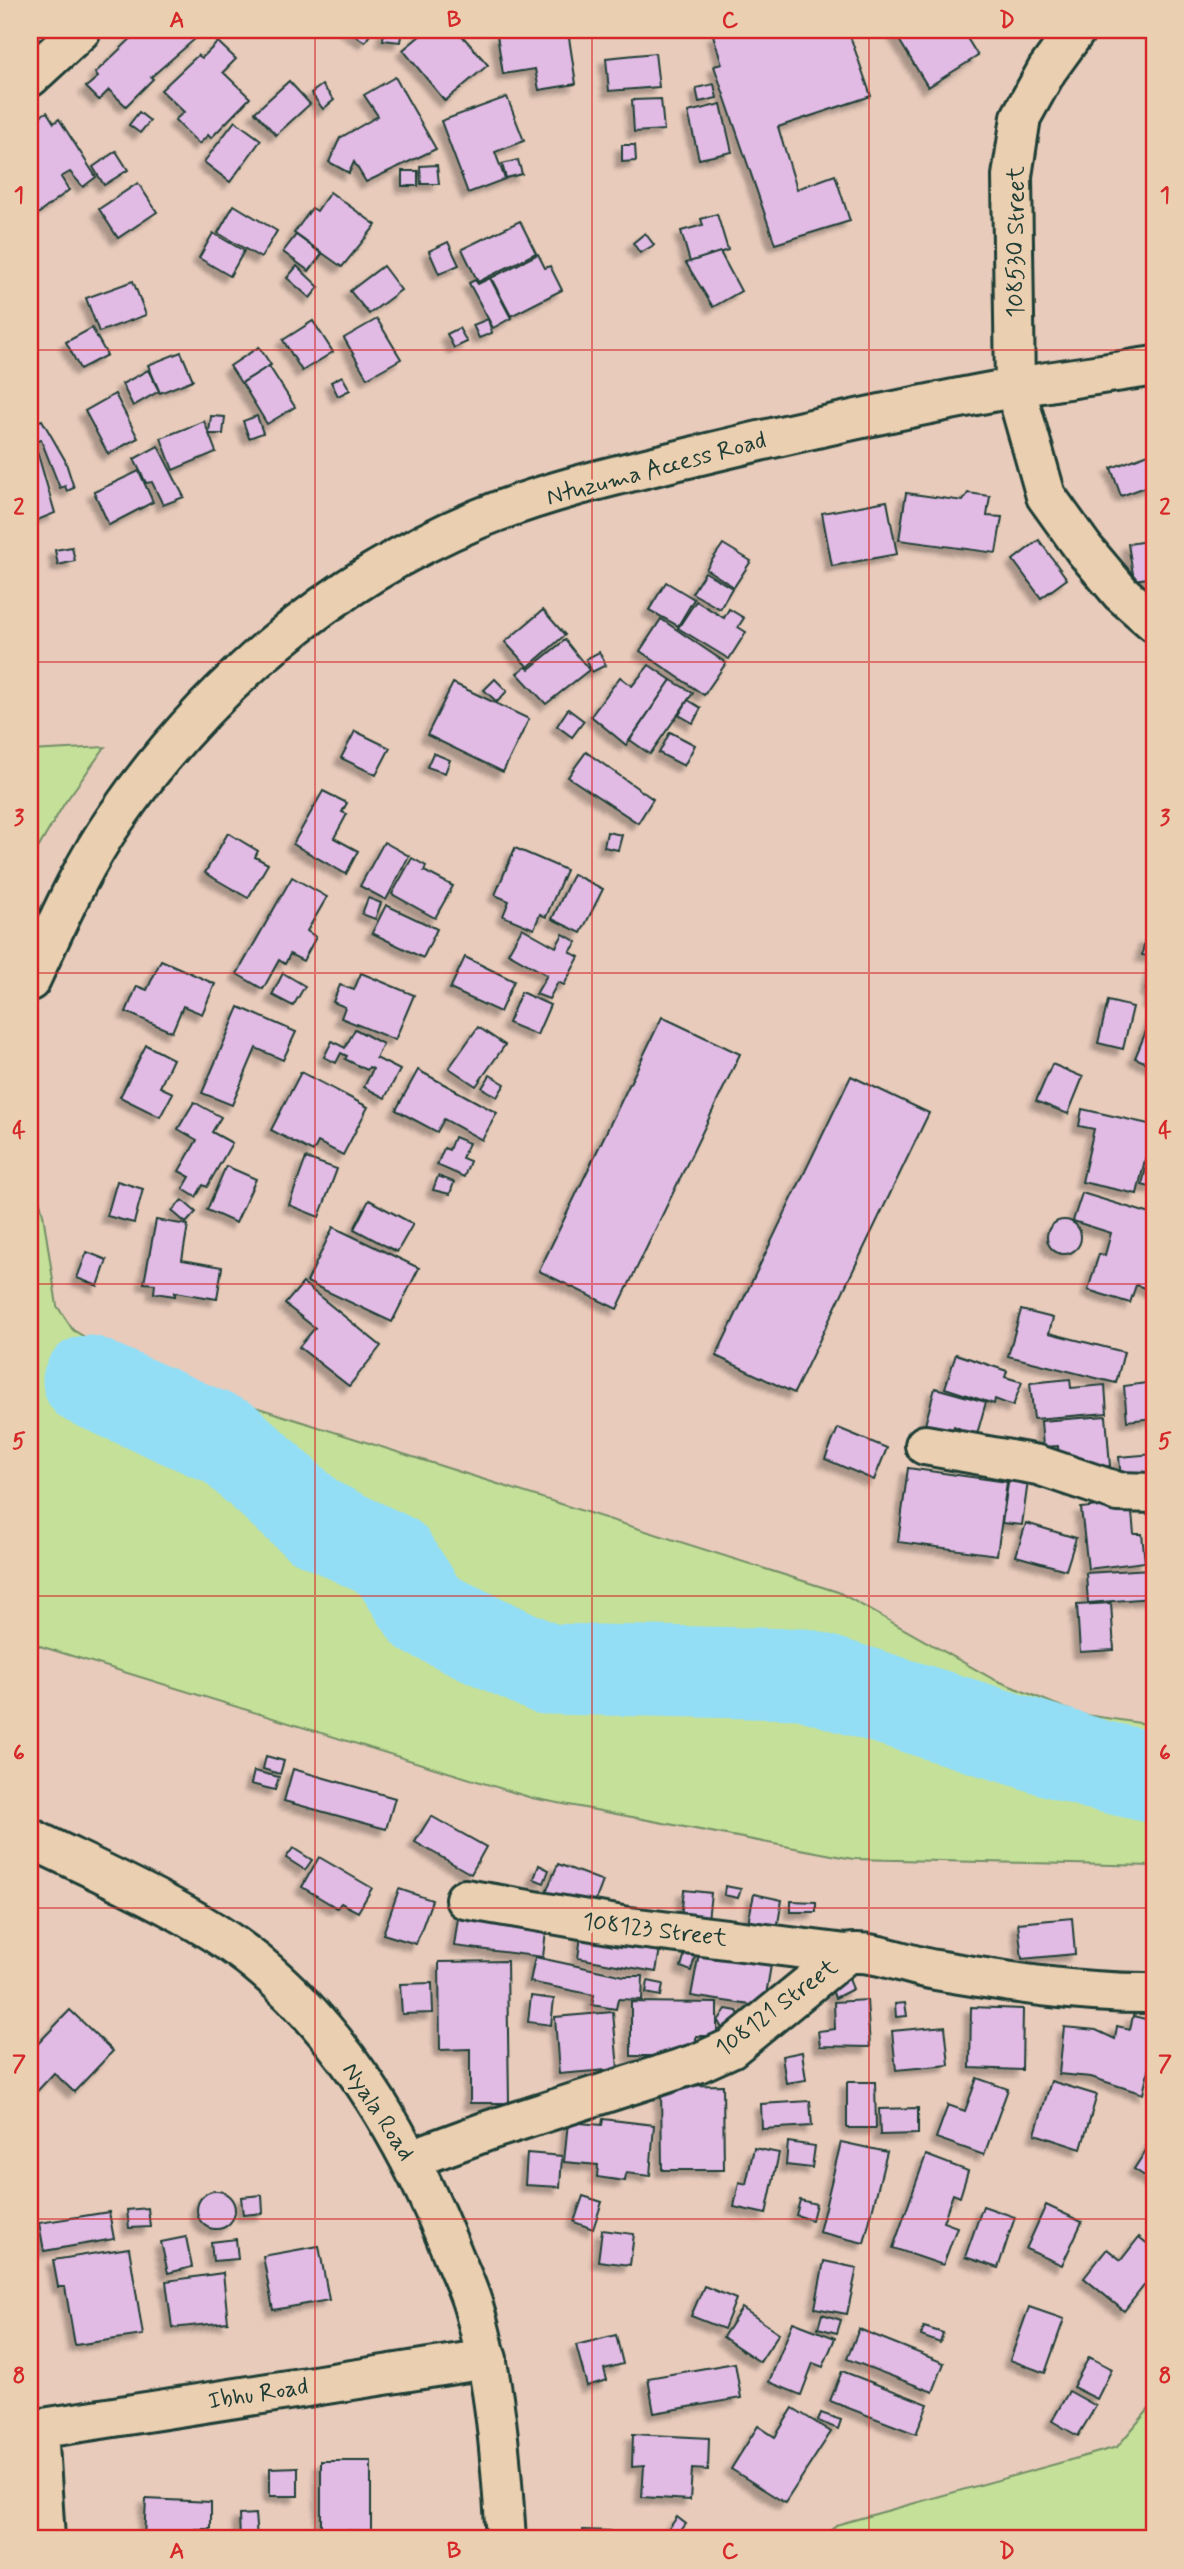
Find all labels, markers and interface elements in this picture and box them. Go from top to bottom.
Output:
text: A [169,6,185,36]
text: B [447,6,462,36]
text: C [722,6,739,36]
text: D [999,6,1015,36]
street label: 108530 Street [1001,166,1032,318]
text: 1 [14,181,24,211]
text: 1 [1160,181,1170,211]
street label: Ntuzuma Access Road [543,425,770,514]
text: 2 [13,493,25,523]
text: 2 [1159,493,1171,523]
text: 3 [14,804,25,834]
text: 3 [1160,804,1171,834]
text: 4 [12,1116,26,1146]
text: 4 [1158,1116,1172,1146]
text: 5 [12,1427,26,1457]
text: 5 [1158,1427,1172,1457]
text: 6 [13,1739,25,1769]
text: 6 [1159,1739,1171,1769]
street label: 108123 Street [581,1906,729,1955]
street label: 108121 Street [710,1952,844,2064]
text: 7 [12,2050,26,2080]
text: 7 [1158,2050,1172,2080]
street label: Nyala Road [334,2057,421,2167]
text: 8 [13,2362,25,2392]
text: 8 [1159,2362,1171,2392]
street label: Ibhu Road [206,2371,310,2418]
text: A [169,2537,185,2567]
text: B [447,2537,462,2567]
text: C [722,2537,739,2567]
text: D [999,2537,1015,2567]

